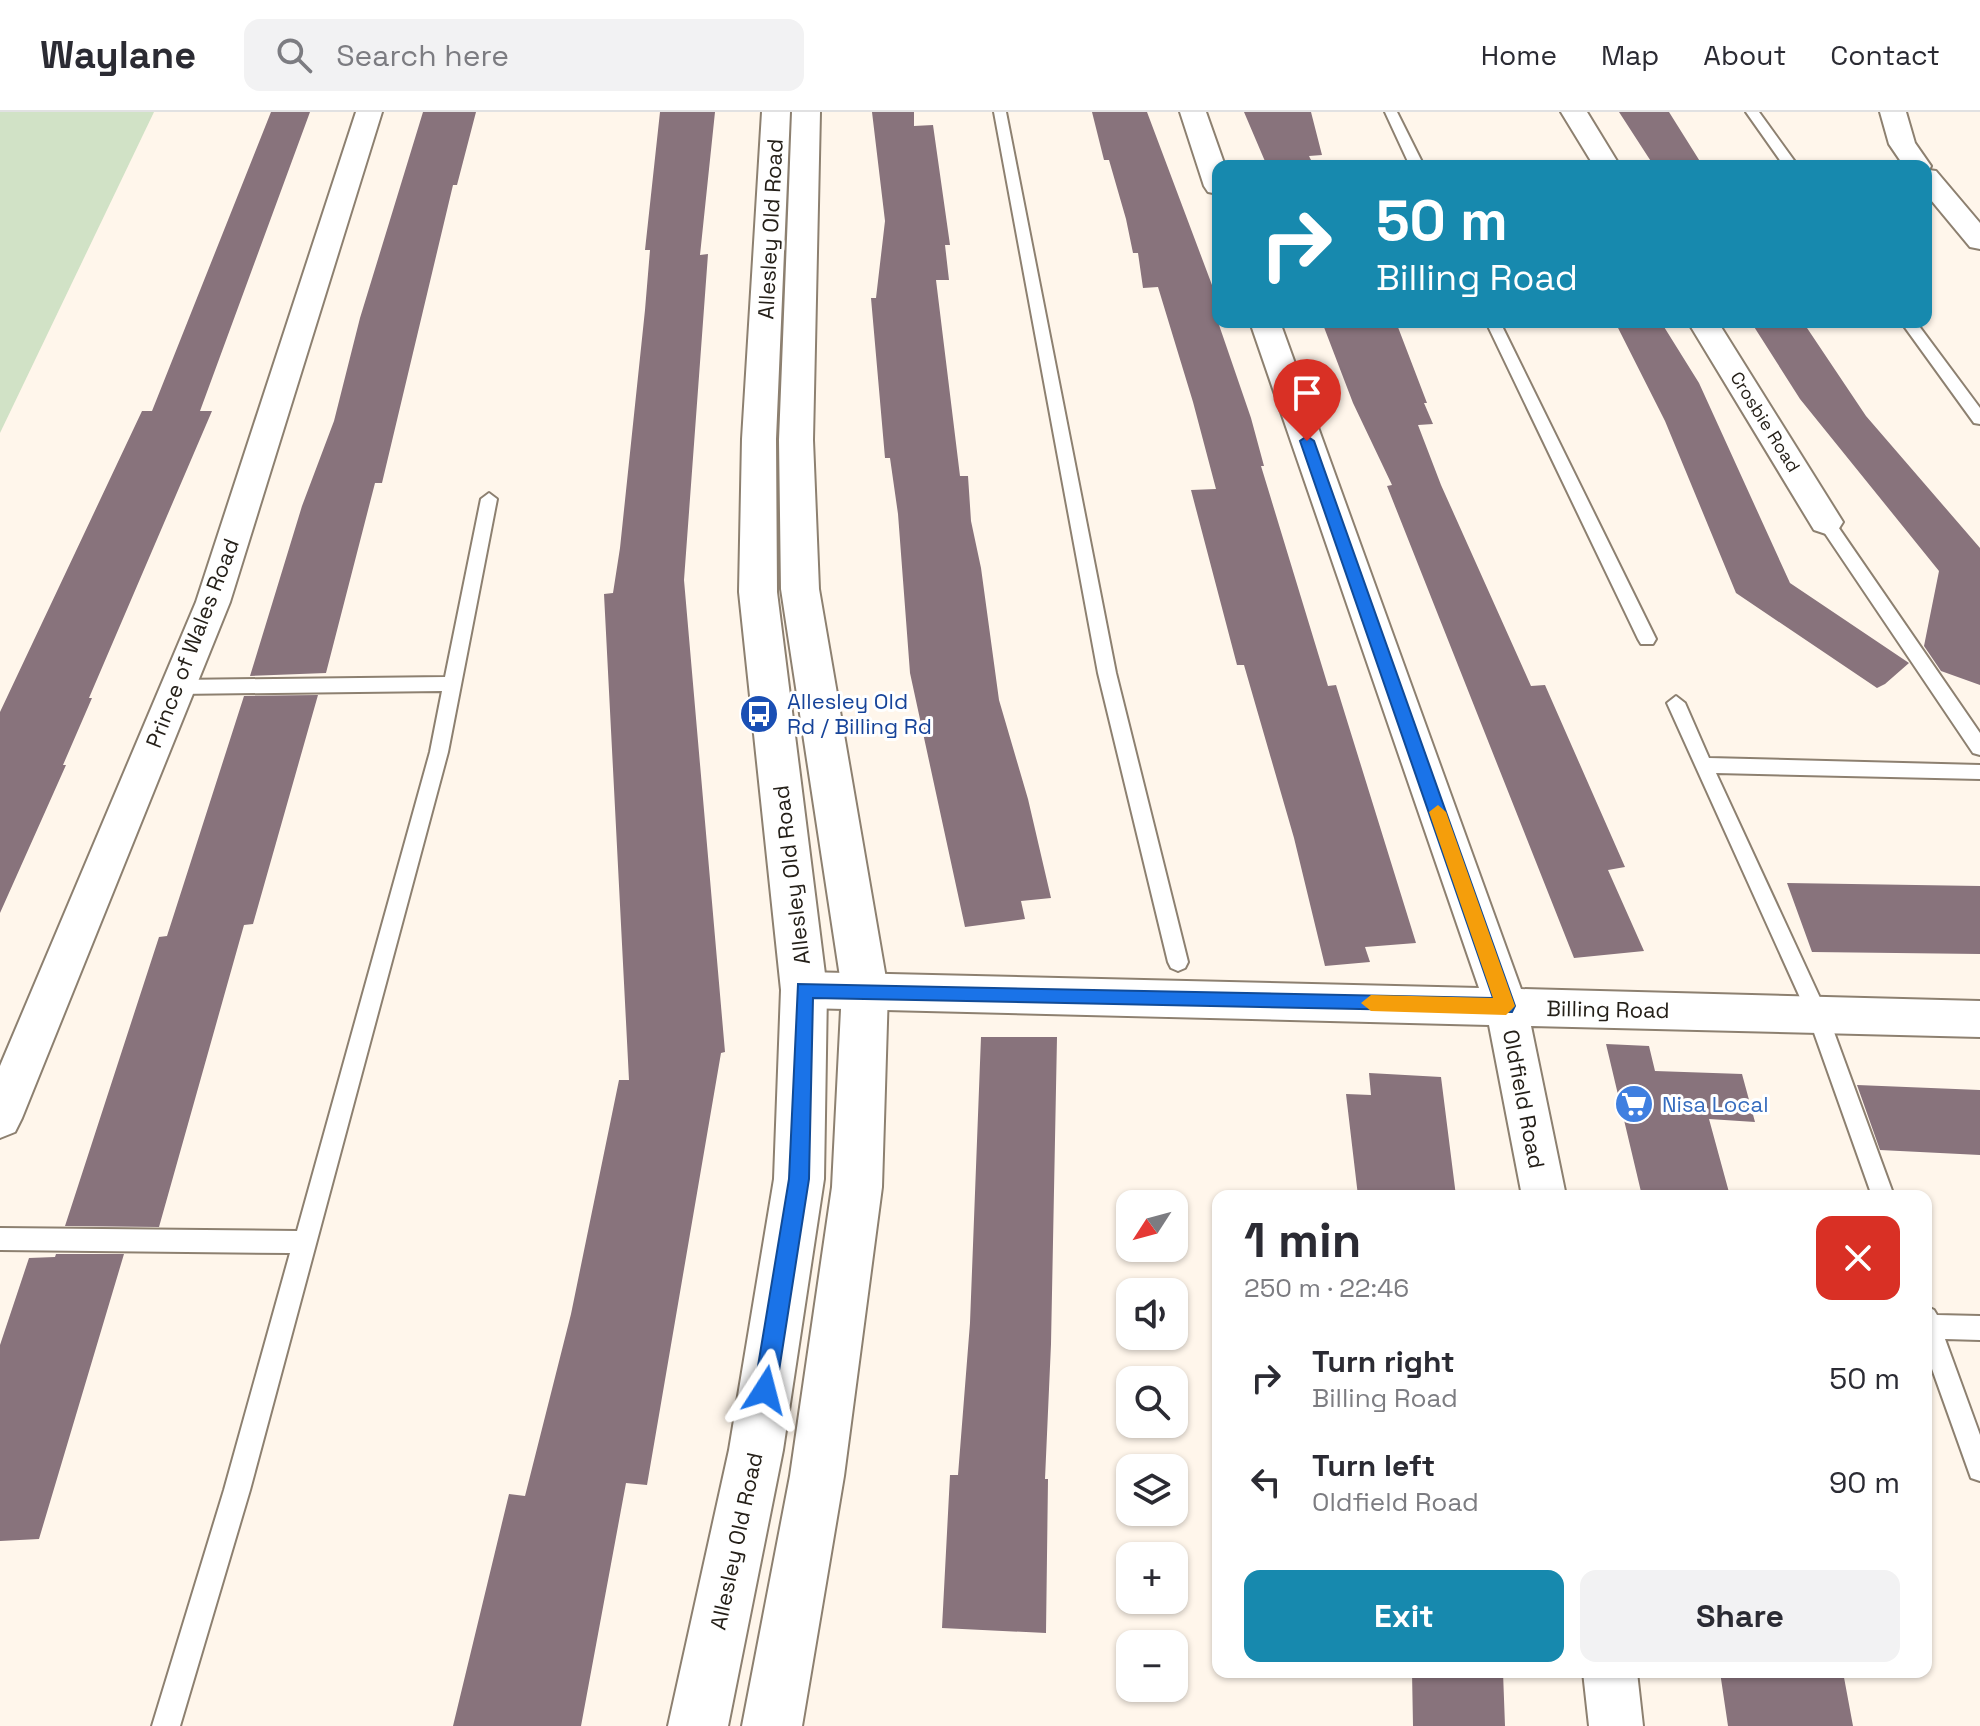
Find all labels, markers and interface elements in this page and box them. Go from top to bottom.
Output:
search box [244,19,804,91]
text: Waylane [40,31,196,79]
icon: search [272,33,316,77]
text: Search here [336,36,509,75]
text: Home [1481,37,1557,73]
text: Map [1601,37,1659,73]
text: About [1703,37,1786,73]
text: Contact [1830,37,1940,73]
street label: Allesley Old Road [751,138,789,320]
text: 50 m [1376,185,1508,256]
icon: right [1244,192,1348,296]
text: Billing Road [1376,255,1578,301]
pin [1273,359,1341,441]
street label: Crosbie Road [1725,367,1805,476]
icon: arrive [1285,371,1329,415]
street label: Prince of Wales Road [139,534,245,752]
place label: Allesley Old Rd / Billing Rd [787,687,932,740]
bus stop icon: Allesley Old Rd / Billing Rd [738,693,780,735]
street label: Allesley Old Road [766,784,816,966]
street label: Billing Road [1546,994,1670,1024]
street label: Oldfield Road [1497,1027,1551,1171]
supermarket icon: Nisa Local [1613,1083,1655,1125]
place label: Nisa Local [1662,1090,1769,1118]
north arrow [1116,1190,1188,1262]
map controls [1116,1190,1188,1702]
text: 1 min [1244,1210,1361,1271]
button: close [1816,1216,1900,1300]
text: 250 m · 22:46 [1244,1271,1409,1305]
button: sound [1116,1278,1188,1350]
text: Turn right [1312,1342,1455,1381]
position arrow [723,1348,807,1432]
icon: right [1244,1356,1288,1400]
text: 50 m [1829,1359,1900,1398]
button: search [1116,1366,1188,1438]
text: Billing Road [1312,1381,1458,1415]
text: Turn left [1312,1446,1435,1485]
street label: Allesley Old Road [704,1450,768,1632]
button: layers [1116,1454,1188,1526]
icon: left [1244,1460,1288,1504]
text: 90 m [1829,1463,1900,1502]
text: Oldfield Road [1312,1485,1479,1519]
button: + [1116,1542,1188,1614]
button: Exit [1244,1570,1564,1662]
button: Share [1580,1570,1900,1662]
button: − [1116,1630,1188,1702]

